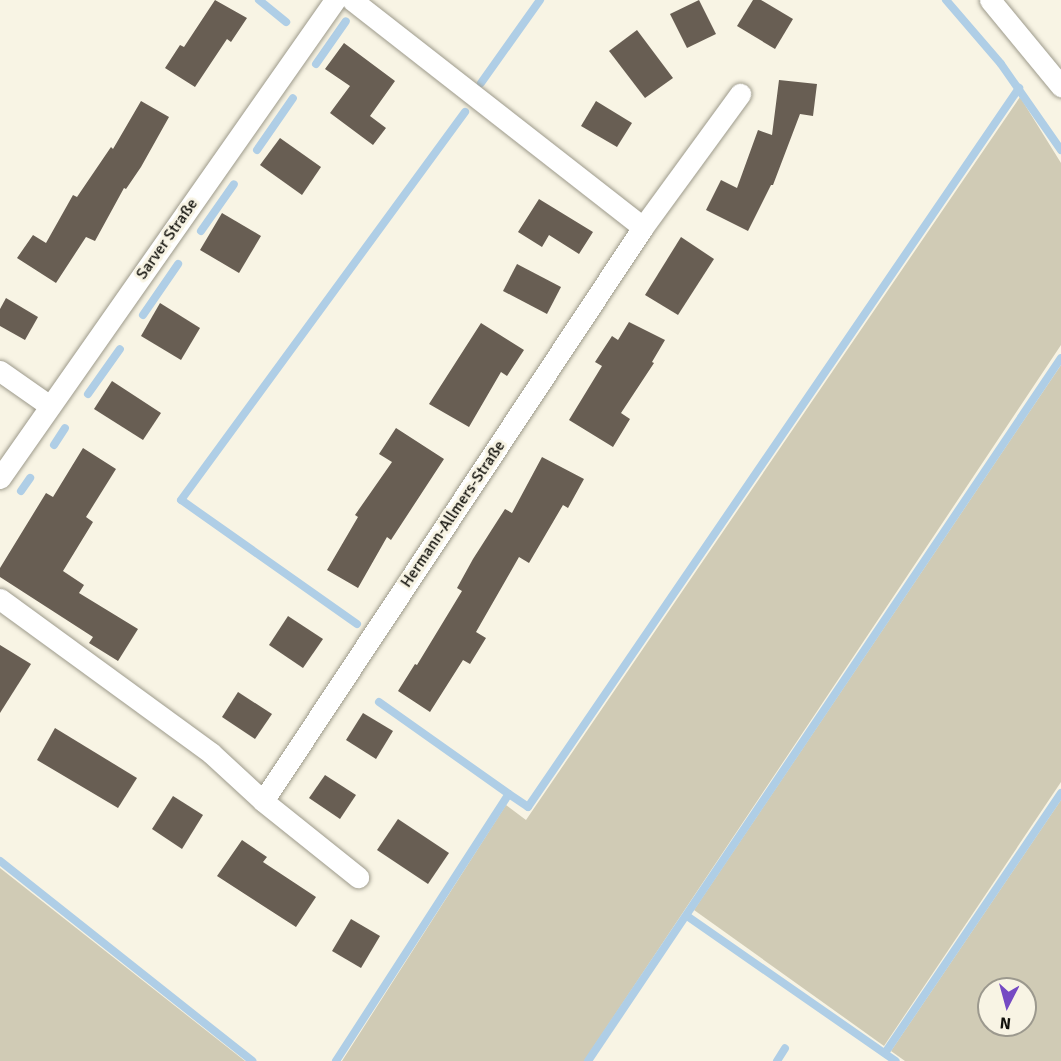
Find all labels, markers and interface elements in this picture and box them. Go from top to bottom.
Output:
street label: Sarver Straße [132,195,202,283]
street label: Hermann-Allmers-Straße [397,437,509,591]
north arrow [977,977,1037,1037]
text: N [999,1012,1012,1033]

